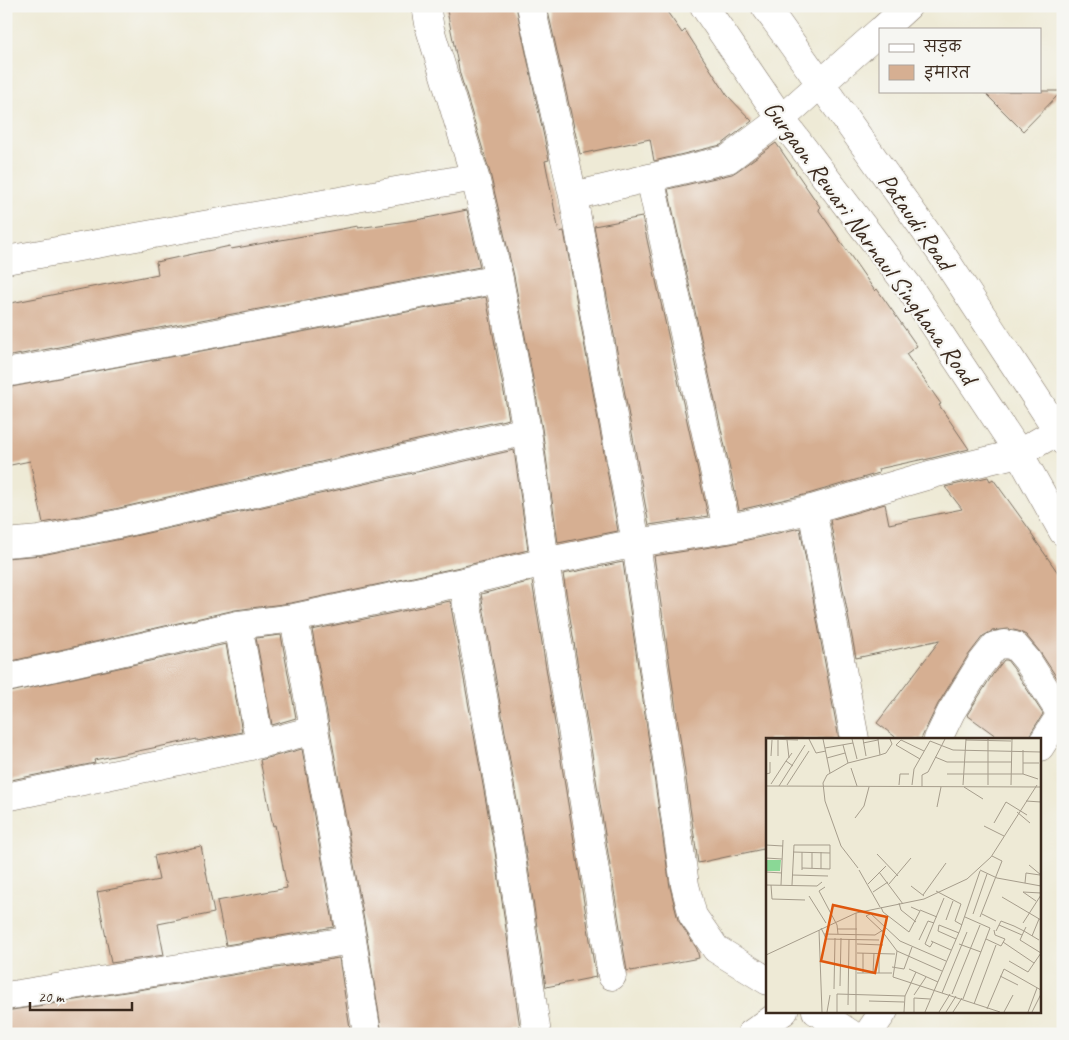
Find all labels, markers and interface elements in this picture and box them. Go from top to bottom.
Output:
legend [879,28,1042,92]
text: सड़क [923,38,962,57]
text: इमारत [924,64,971,83]
street label: Gurgaon Rewari Narnaul Singhana Road [756,94,986,394]
street label: Pataudi Road [871,167,963,279]
inset map [766,738,1042,1012]
scale bar [30,980,132,1012]
text: 20 m [38,988,65,1007]

